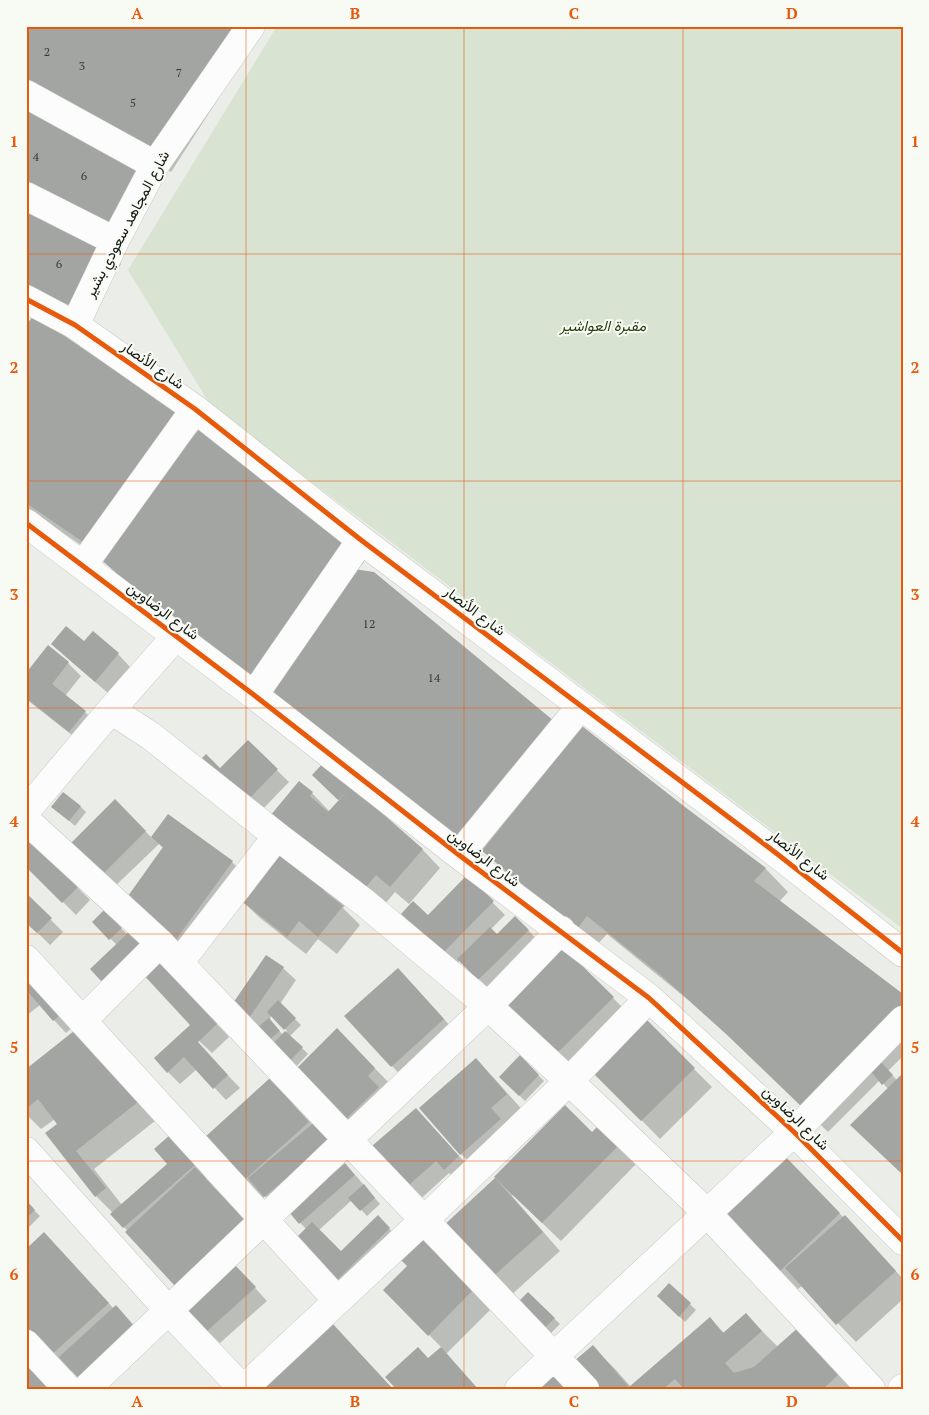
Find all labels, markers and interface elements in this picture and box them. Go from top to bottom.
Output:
text: A [131,2,143,24]
text: B [350,2,360,24]
text: C [569,2,579,24]
text: D [786,2,798,24]
house number: 2 [44,44,50,59]
house number: 3 [79,58,85,73]
house number: 7 [176,65,182,80]
house number: 5 [130,95,136,110]
text: 1 [9,130,19,152]
text: 1 [910,130,920,152]
street label: شارع المجاهد سعودي بشير [78,146,177,303]
house number: 4 [33,149,40,164]
house number: 6 [81,168,88,183]
house number: 6 [56,256,63,271]
park label: مقبرة العواشير [559,315,647,335]
street label: شارع الأنصار [116,335,189,395]
text: 2 [9,356,19,378]
text: 2 [910,356,920,378]
street label: شارع الرضاوين [122,577,204,646]
street label: شارع الأنصار [439,580,511,642]
text: 3 [9,583,19,605]
text: 3 [910,583,920,605]
house number: 12 [363,616,375,631]
house number: 14 [428,670,441,685]
text: 4 [9,810,19,832]
text: 4 [910,810,920,832]
street label: شارع الرضاوين [443,824,525,893]
street label: شارع الأنصار [763,824,834,886]
text: 5 [9,1036,19,1058]
text: 5 [910,1036,920,1058]
street label: شارع الرضاوين [758,1080,834,1156]
text: 6 [9,1263,19,1285]
text: 6 [910,1263,920,1285]
text: A [131,1390,143,1412]
text: B [350,1390,360,1412]
text: C [569,1390,579,1412]
text: D [786,1390,798,1412]

